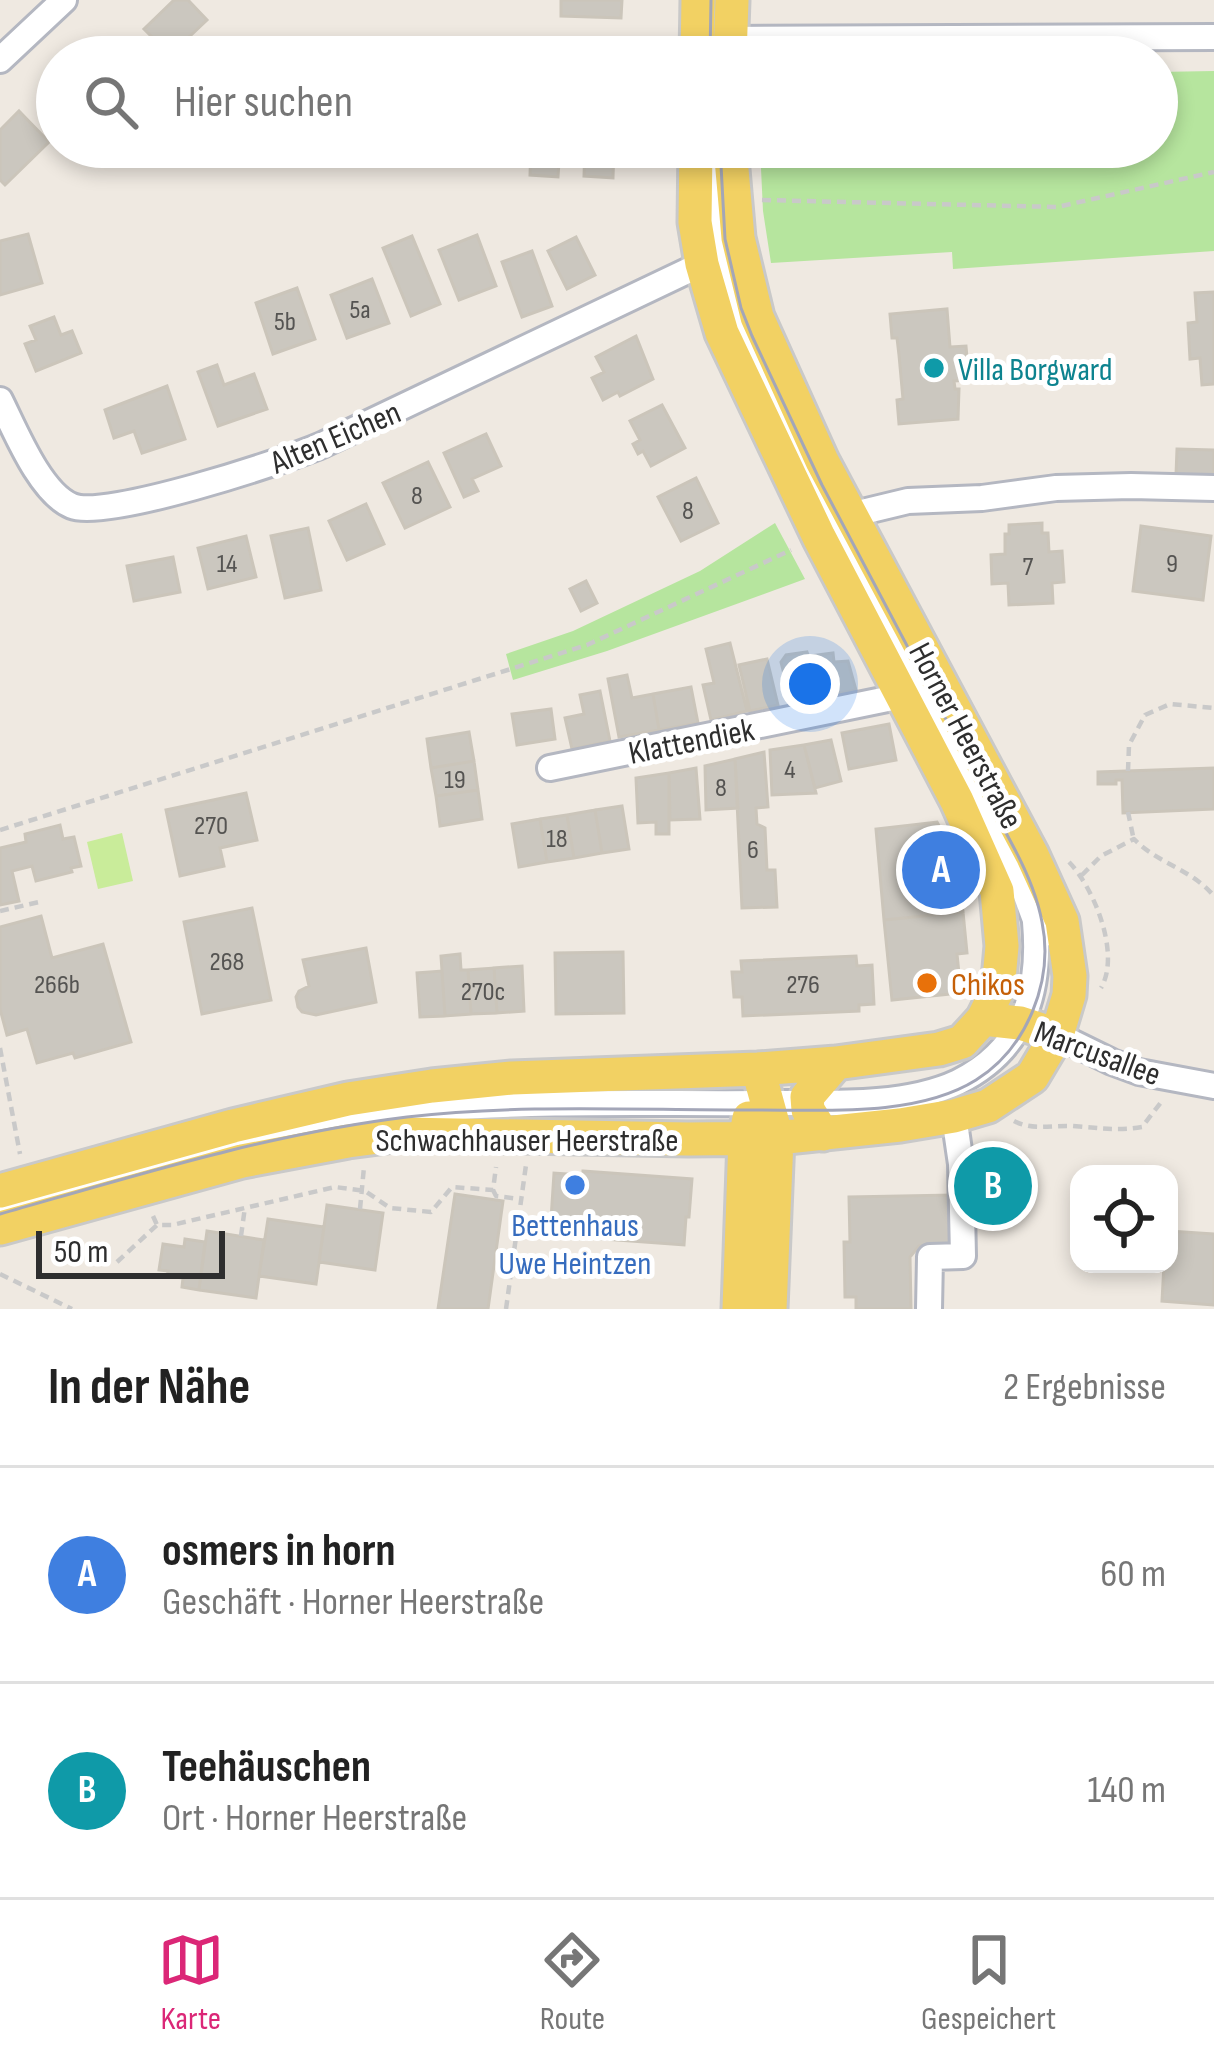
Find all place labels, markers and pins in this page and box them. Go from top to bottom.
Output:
place label: Villa Borgward [958,350,1113,390]
marker: Villa Borgward [921,355,947,381]
pin: A [902,825,980,915]
place label: Chikos [951,965,1025,1005]
marker: Chikos [914,970,940,996]
pin: B [954,1141,1032,1231]
marker: Bettenhaus Uwe Heintzen [562,1172,588,1198]
place label: Bettenhaus Uwe Heintzen [499,1206,651,1284]

